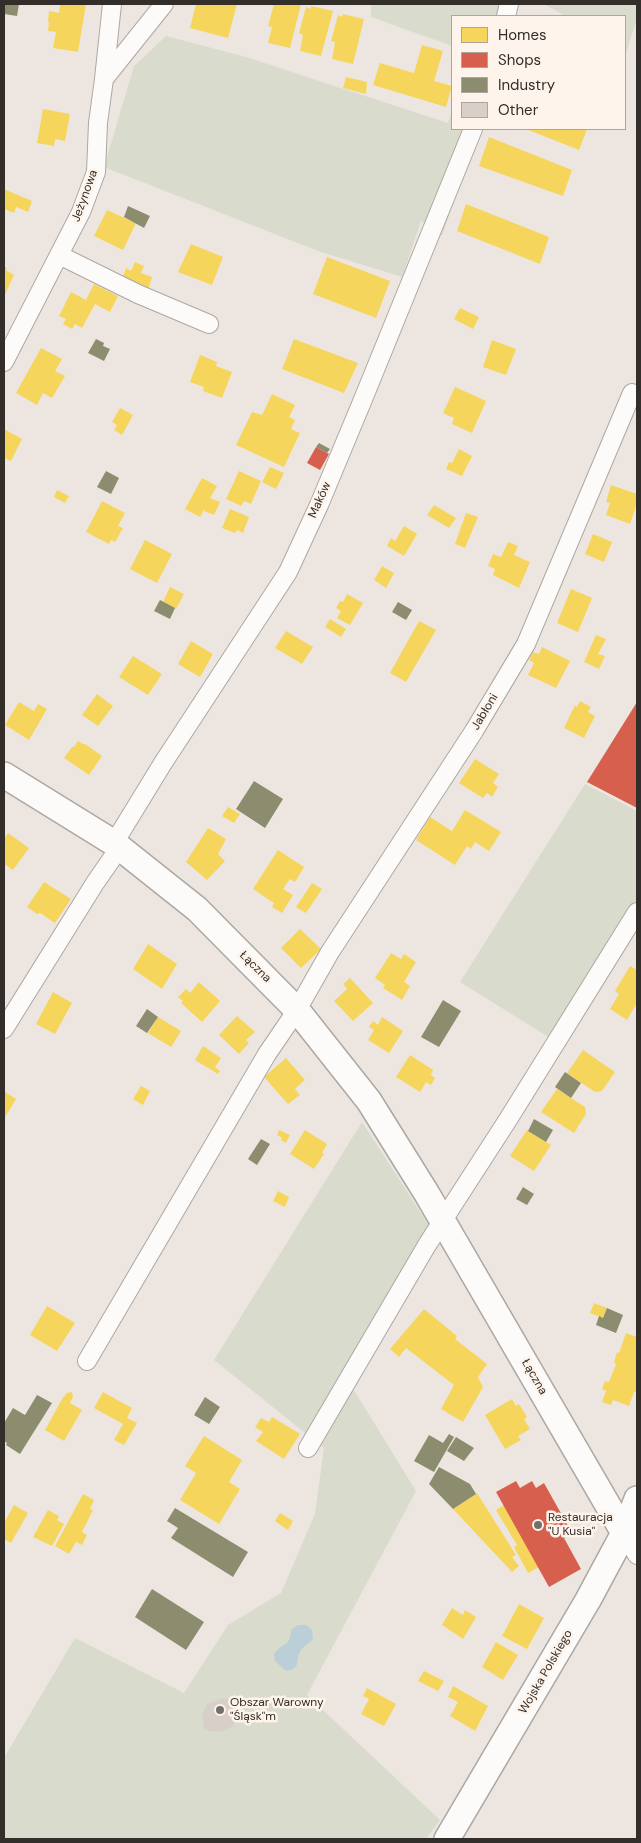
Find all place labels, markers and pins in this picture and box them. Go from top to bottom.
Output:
place label: Restauracja "U Kusia" [548,1511,613,1539]
marker: Restauracja "U Kusia" [532,1519,544,1531]
place label: Obszar Warowny "Śląsk"m [230,1696,324,1724]
marker: Obszar Warowny "Śląsk"m [214,1704,226,1716]

